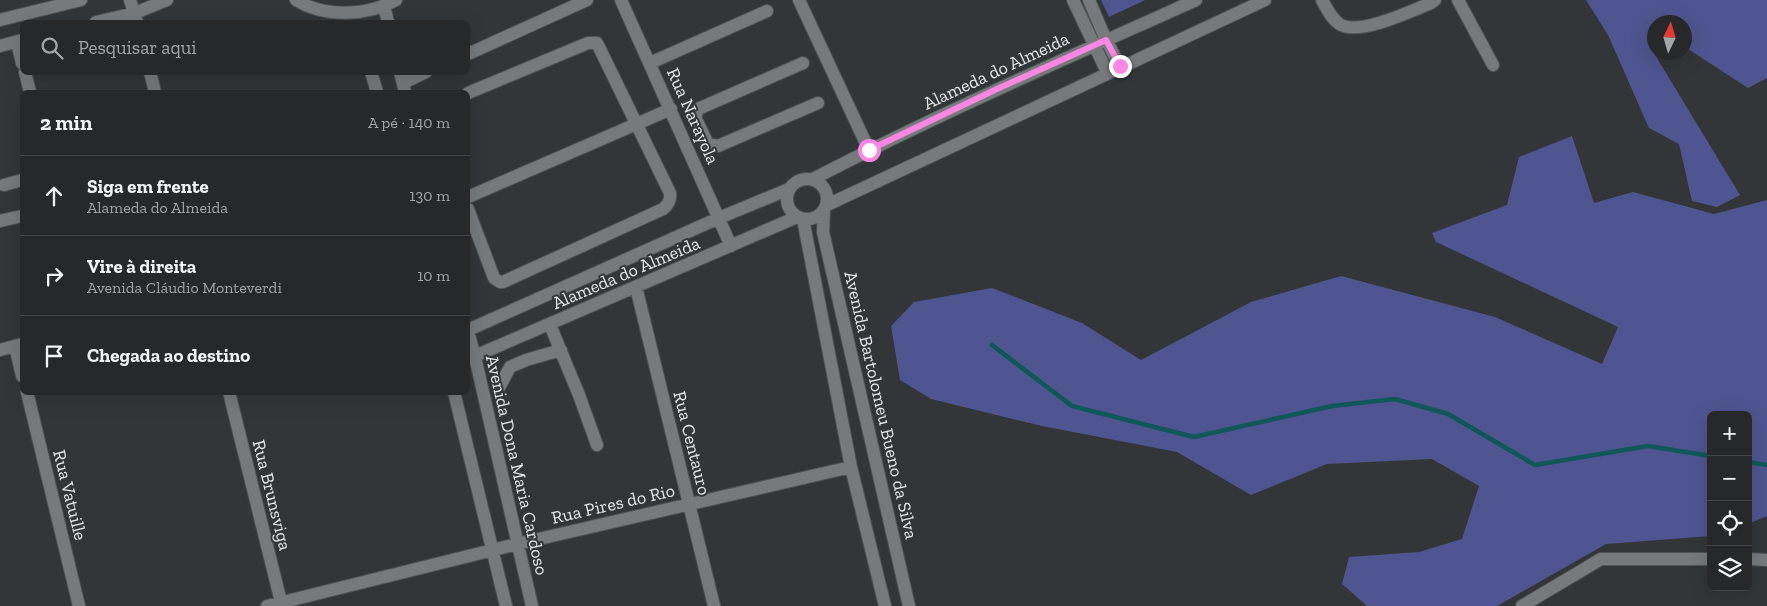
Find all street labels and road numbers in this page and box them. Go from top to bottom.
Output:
street label: Alameda do Almeida [920,27,1073,114]
street label: Rua Narayola [662,64,724,168]
street label: Alameda do Almeida [549,232,704,314]
street label: Avenida Bartolomeu Bueno da Silva [839,269,923,541]
street label: Avenida Dona Maria Cardoso [481,353,553,577]
street label: Rua Centauro [668,389,716,497]
street label: Rua Brunsviga [248,437,296,553]
street label: Rua Vatuille [48,447,92,543]
street label: Rua Pires do Rio [549,479,677,529]

